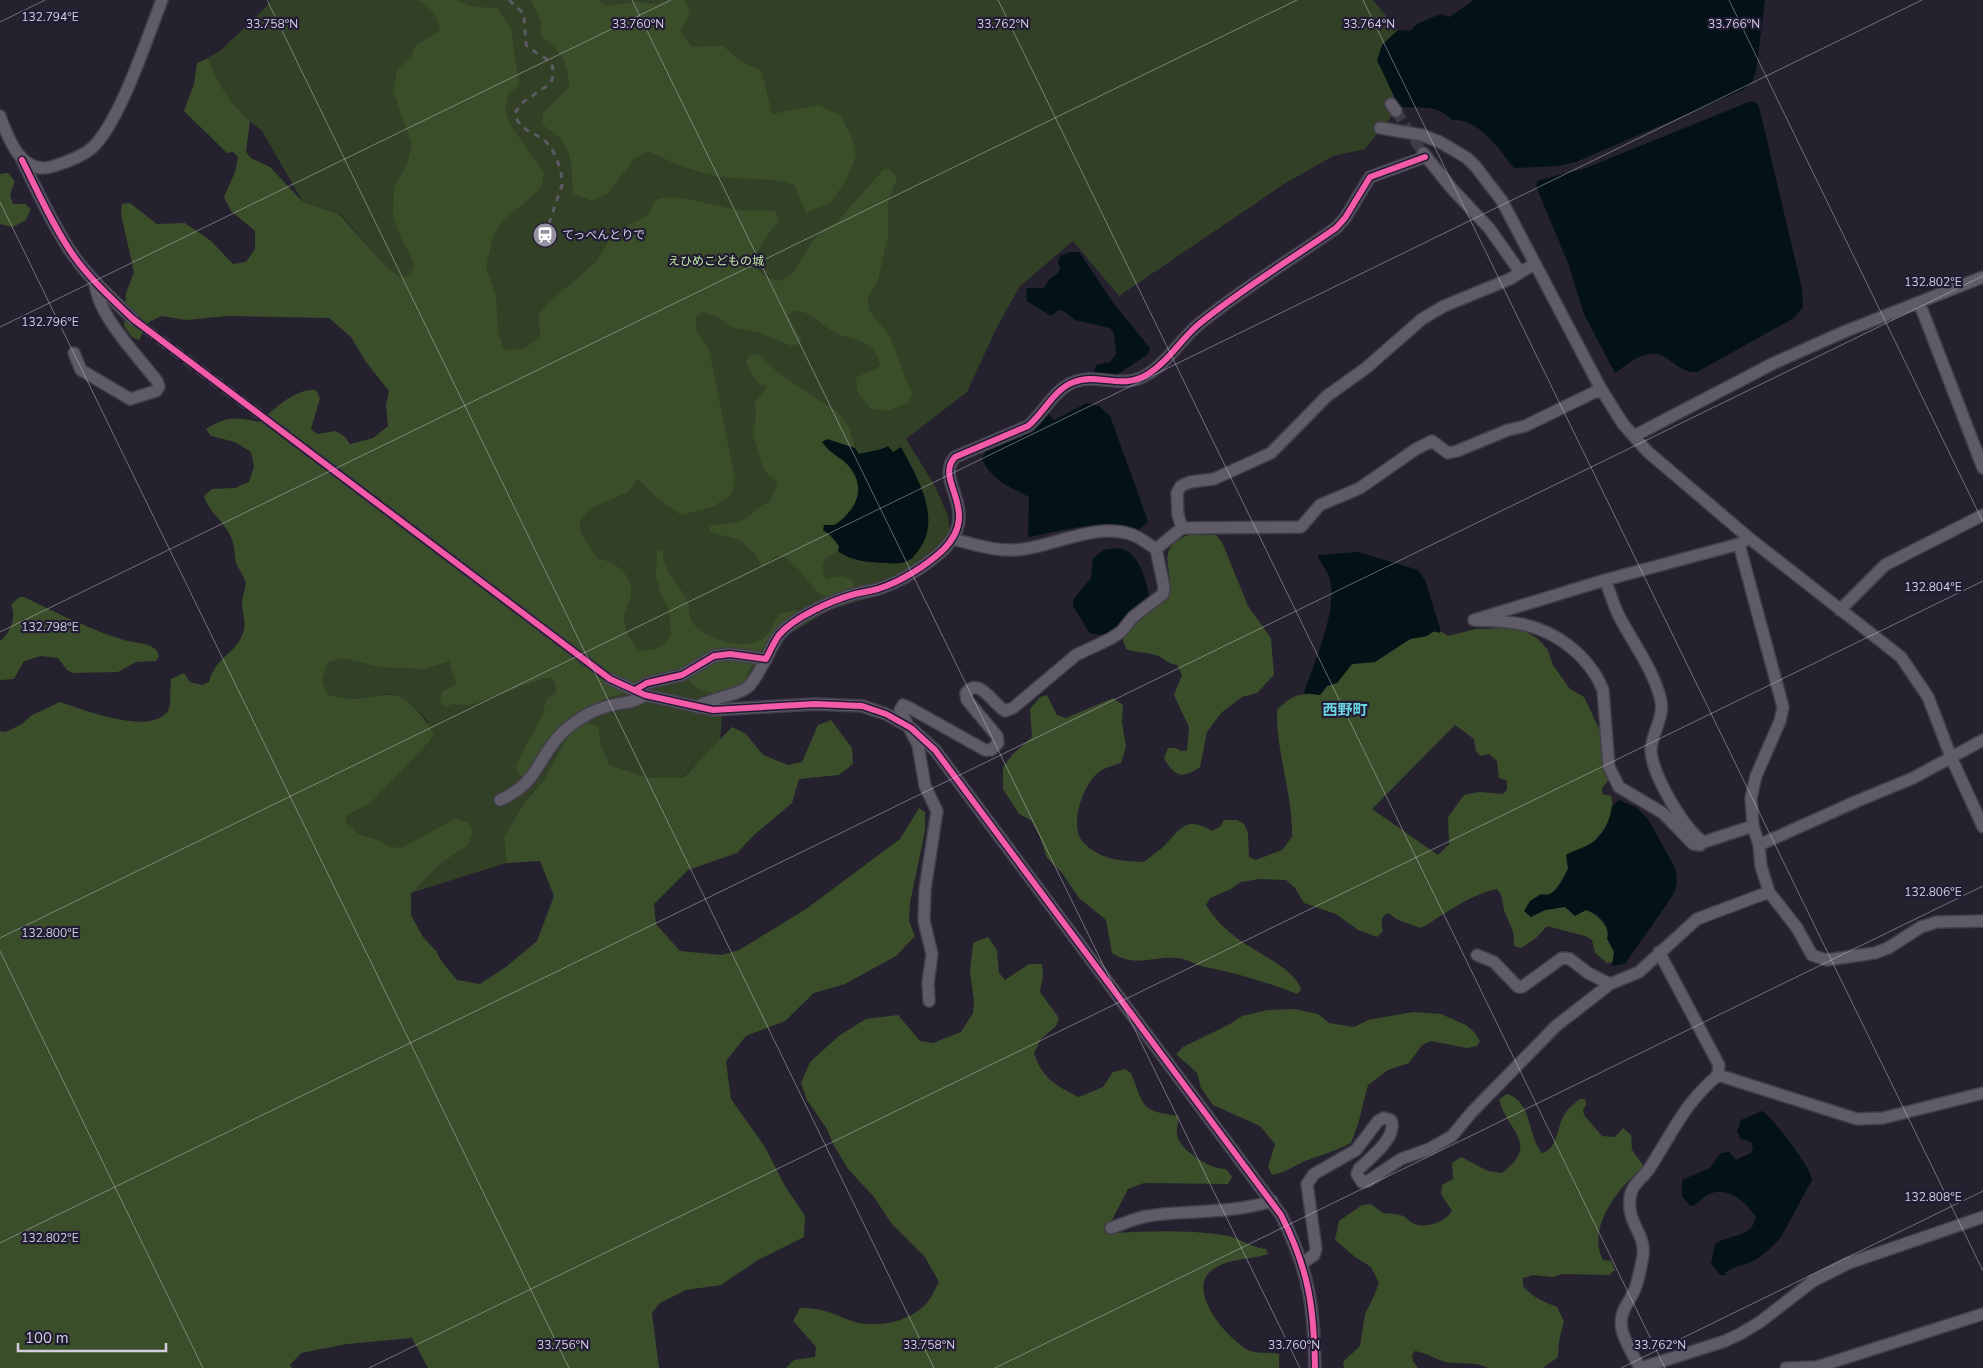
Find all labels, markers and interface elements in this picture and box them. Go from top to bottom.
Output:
text: 132.794°E [21,9,79,25]
text: 33.758°N [246,16,298,32]
text: 33.760°N [612,16,664,32]
text: 33.762°N [977,16,1029,32]
text: 33.764°N [1343,16,1395,32]
text: 33.766°N [1708,16,1760,32]
station icon: てっぺんとりで [532,222,558,248]
place label: てっぺんとりで [562,227,645,243]
park label: えひめこどもの城 [668,253,764,269]
text: 132.802°E [1904,274,1962,290]
text: 132.796°E [21,314,79,330]
text: 132.804°E [1904,579,1962,595]
text: 132.798°E [21,619,79,635]
district label: 西野町 [1322,700,1368,720]
text: 132.806°E [1904,884,1962,900]
text: 132.800°E [21,925,79,941]
text: 132.808°E [1904,1189,1962,1205]
text: 132.802°E [21,1230,79,1246]
scale bar [18,1320,165,1352]
text: 100 m [25,1328,69,1348]
text: 33.756°N [537,1337,589,1353]
text: 33.758°N [903,1337,955,1353]
text: 33.760°N [1268,1337,1320,1353]
text: 33.762°N [1634,1337,1686,1353]

